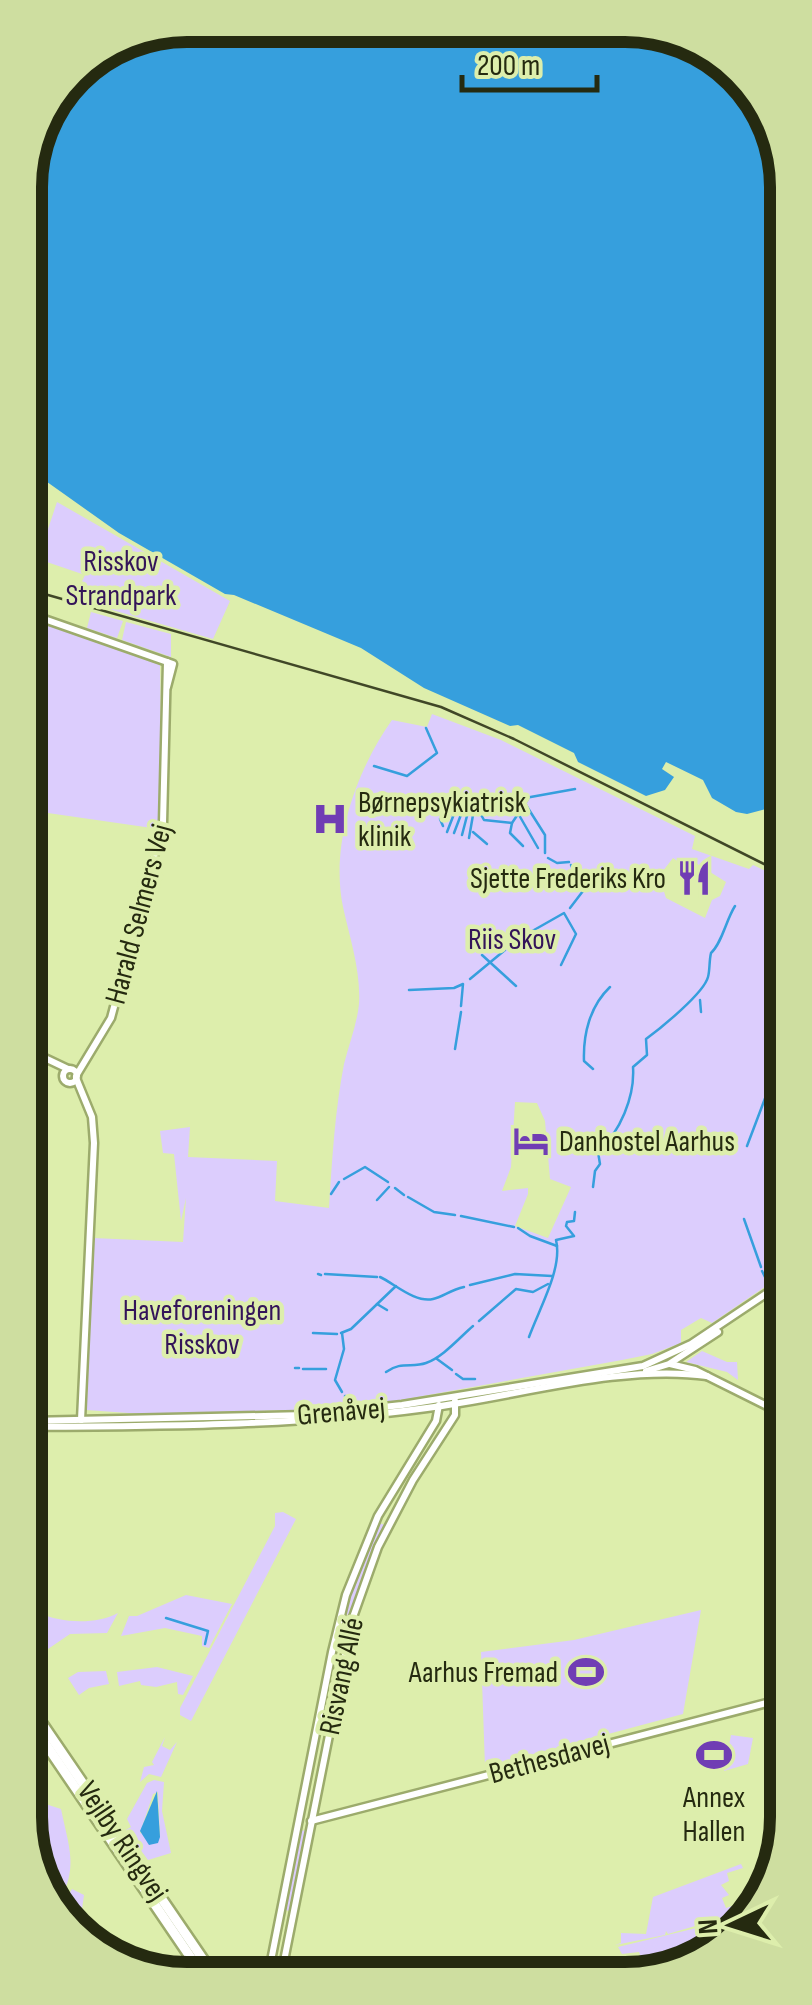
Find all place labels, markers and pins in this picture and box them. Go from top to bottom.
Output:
place label: Børnepsykiatrisk klinik [358,785,527,855]
hospital icon: Børnepsykiatrisk klinik [311,800,349,838]
restaurant icon: Sjette Frederiks Kro [675,859,713,897]
place label: Sjette Frederiks Kro [470,861,666,897]
hotel icon: Danhostel Aarhus [512,1122,550,1160]
place label: Danhostel Aarhus [559,1124,735,1160]
sports icon: Aarhus Fremad [567,1653,605,1691]
place label: Aarhus Fremad [408,1655,558,1691]
sports icon: Annex Hallen [695,1736,733,1774]
place label: Annex Hallen [682,1780,745,1850]

